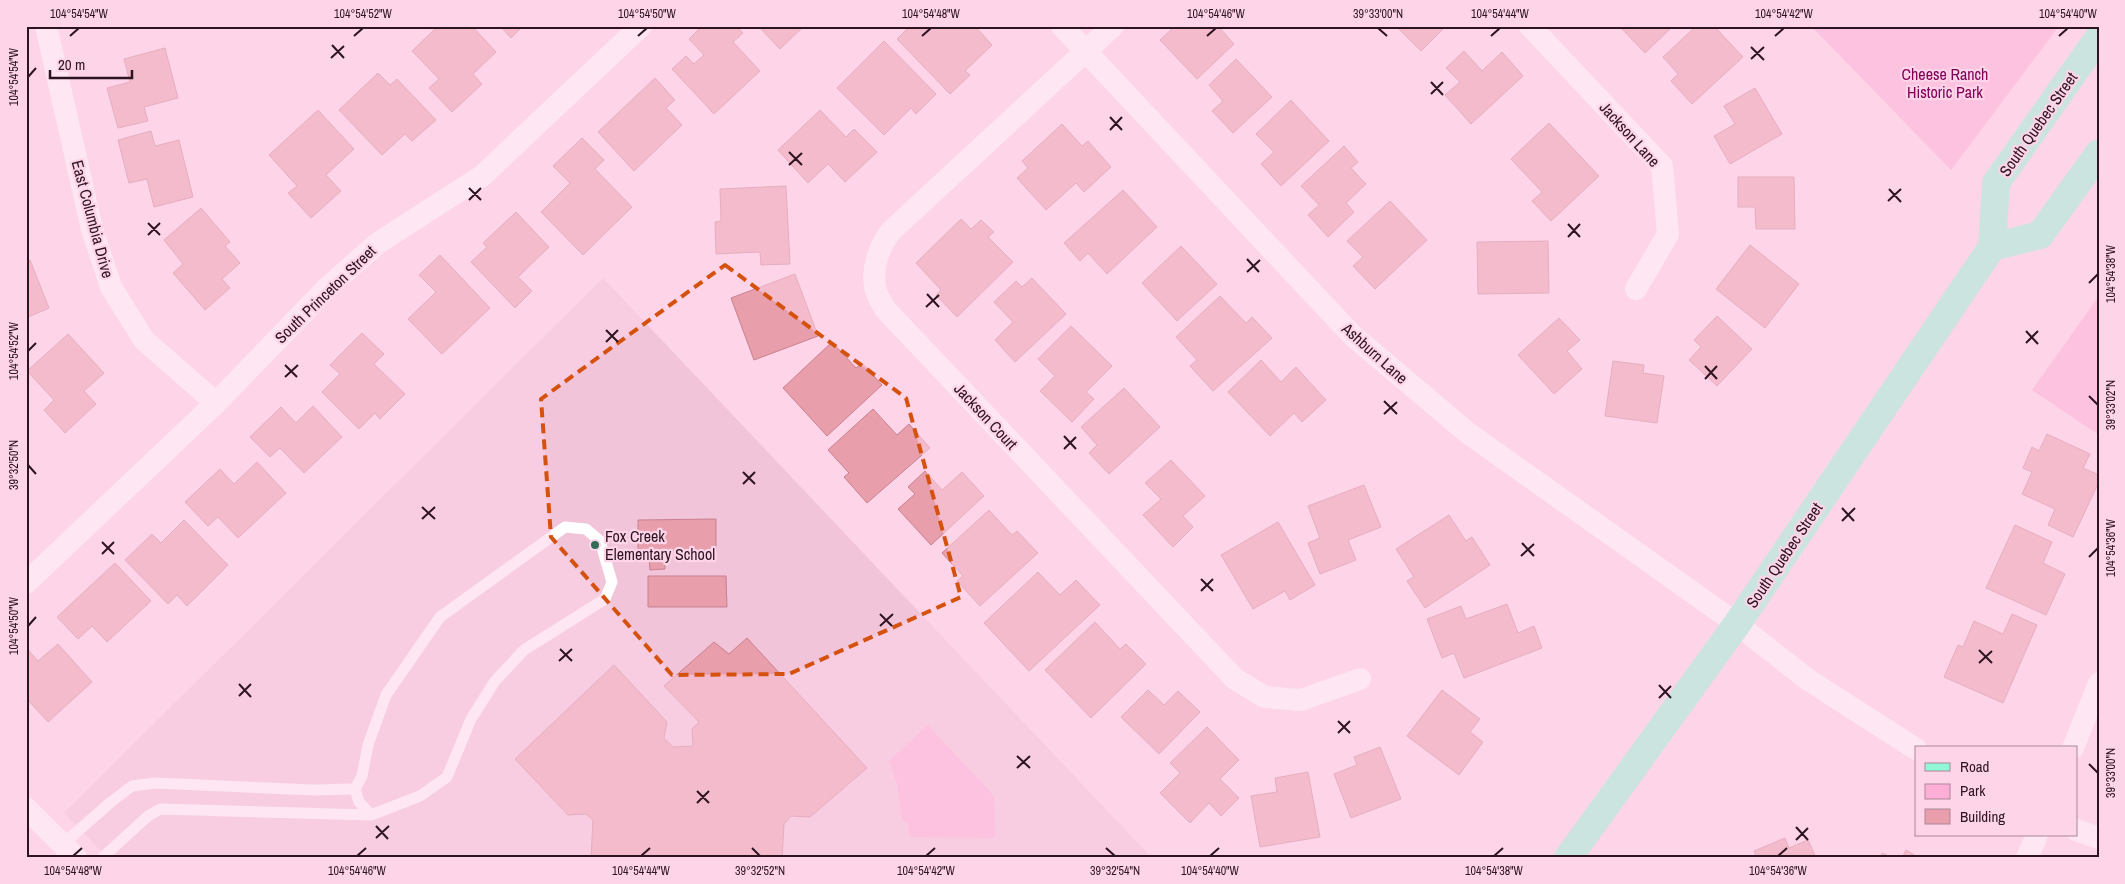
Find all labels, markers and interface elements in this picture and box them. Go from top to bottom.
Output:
text: 104°54'54"W [50,6,109,22]
text: 104°54'52"W [334,6,393,22]
text: 104°54'50"W [618,6,677,22]
text: 104°54'48"W [902,6,961,22]
text: 104°54'46"W [1187,6,1246,22]
text: 39°33'00"N [1353,6,1403,22]
text: 104°54'44"W [1471,6,1530,22]
text: 104°54'42"W [1755,6,1814,22]
text: 104°54'40"W [2039,6,2098,22]
text: 104°54'54"W [6,47,22,106]
scale bar [50,48,132,80]
text: 20 m [58,54,85,75]
park label: Cheese Ranch Historic Park [1902,63,1988,103]
street label: South Quebec Street [1994,67,2082,181]
street label: Jackson Lane [1595,97,1665,171]
street label: East Columbia Drive [67,158,119,280]
street label: South Princeton Street [270,240,381,348]
text: 104°54'38"W [2103,244,2119,303]
street label: Ashburn Lane [1337,317,1413,389]
text: 104°54'52"W [6,321,22,380]
street label: Jackson Court [949,378,1023,454]
text: 39°33'02"N [2103,380,2119,430]
text: 39°32'50"N [6,440,22,490]
street label: South Quebec Street [1741,498,1828,612]
text: 104°54'36"W [2103,518,2119,577]
place label: Fox Creek Elementary School [605,525,715,565]
marker: Fox Creek Elementary School [589,539,601,551]
text: 104°54'50"W [6,596,22,655]
legend [1915,746,2078,836]
text: 39°33'00"N [2103,748,2119,798]
text: Road [1960,756,1989,777]
text: Park [1960,780,1986,801]
text: Building [1960,806,2005,827]
text: 104°54'48"W [44,863,103,879]
text: 104°54'46"W [328,863,387,879]
text: 104°54'44"W [612,863,671,879]
text: 39°32'52"N [735,863,785,879]
text: 104°54'42"W [897,863,956,879]
text: 39°32'54"N [1090,863,1140,879]
text: 104°54'40"W [1181,863,1240,879]
text: 104°54'38"W [1465,863,1524,879]
text: 104°54'36"W [1749,863,1808,879]

